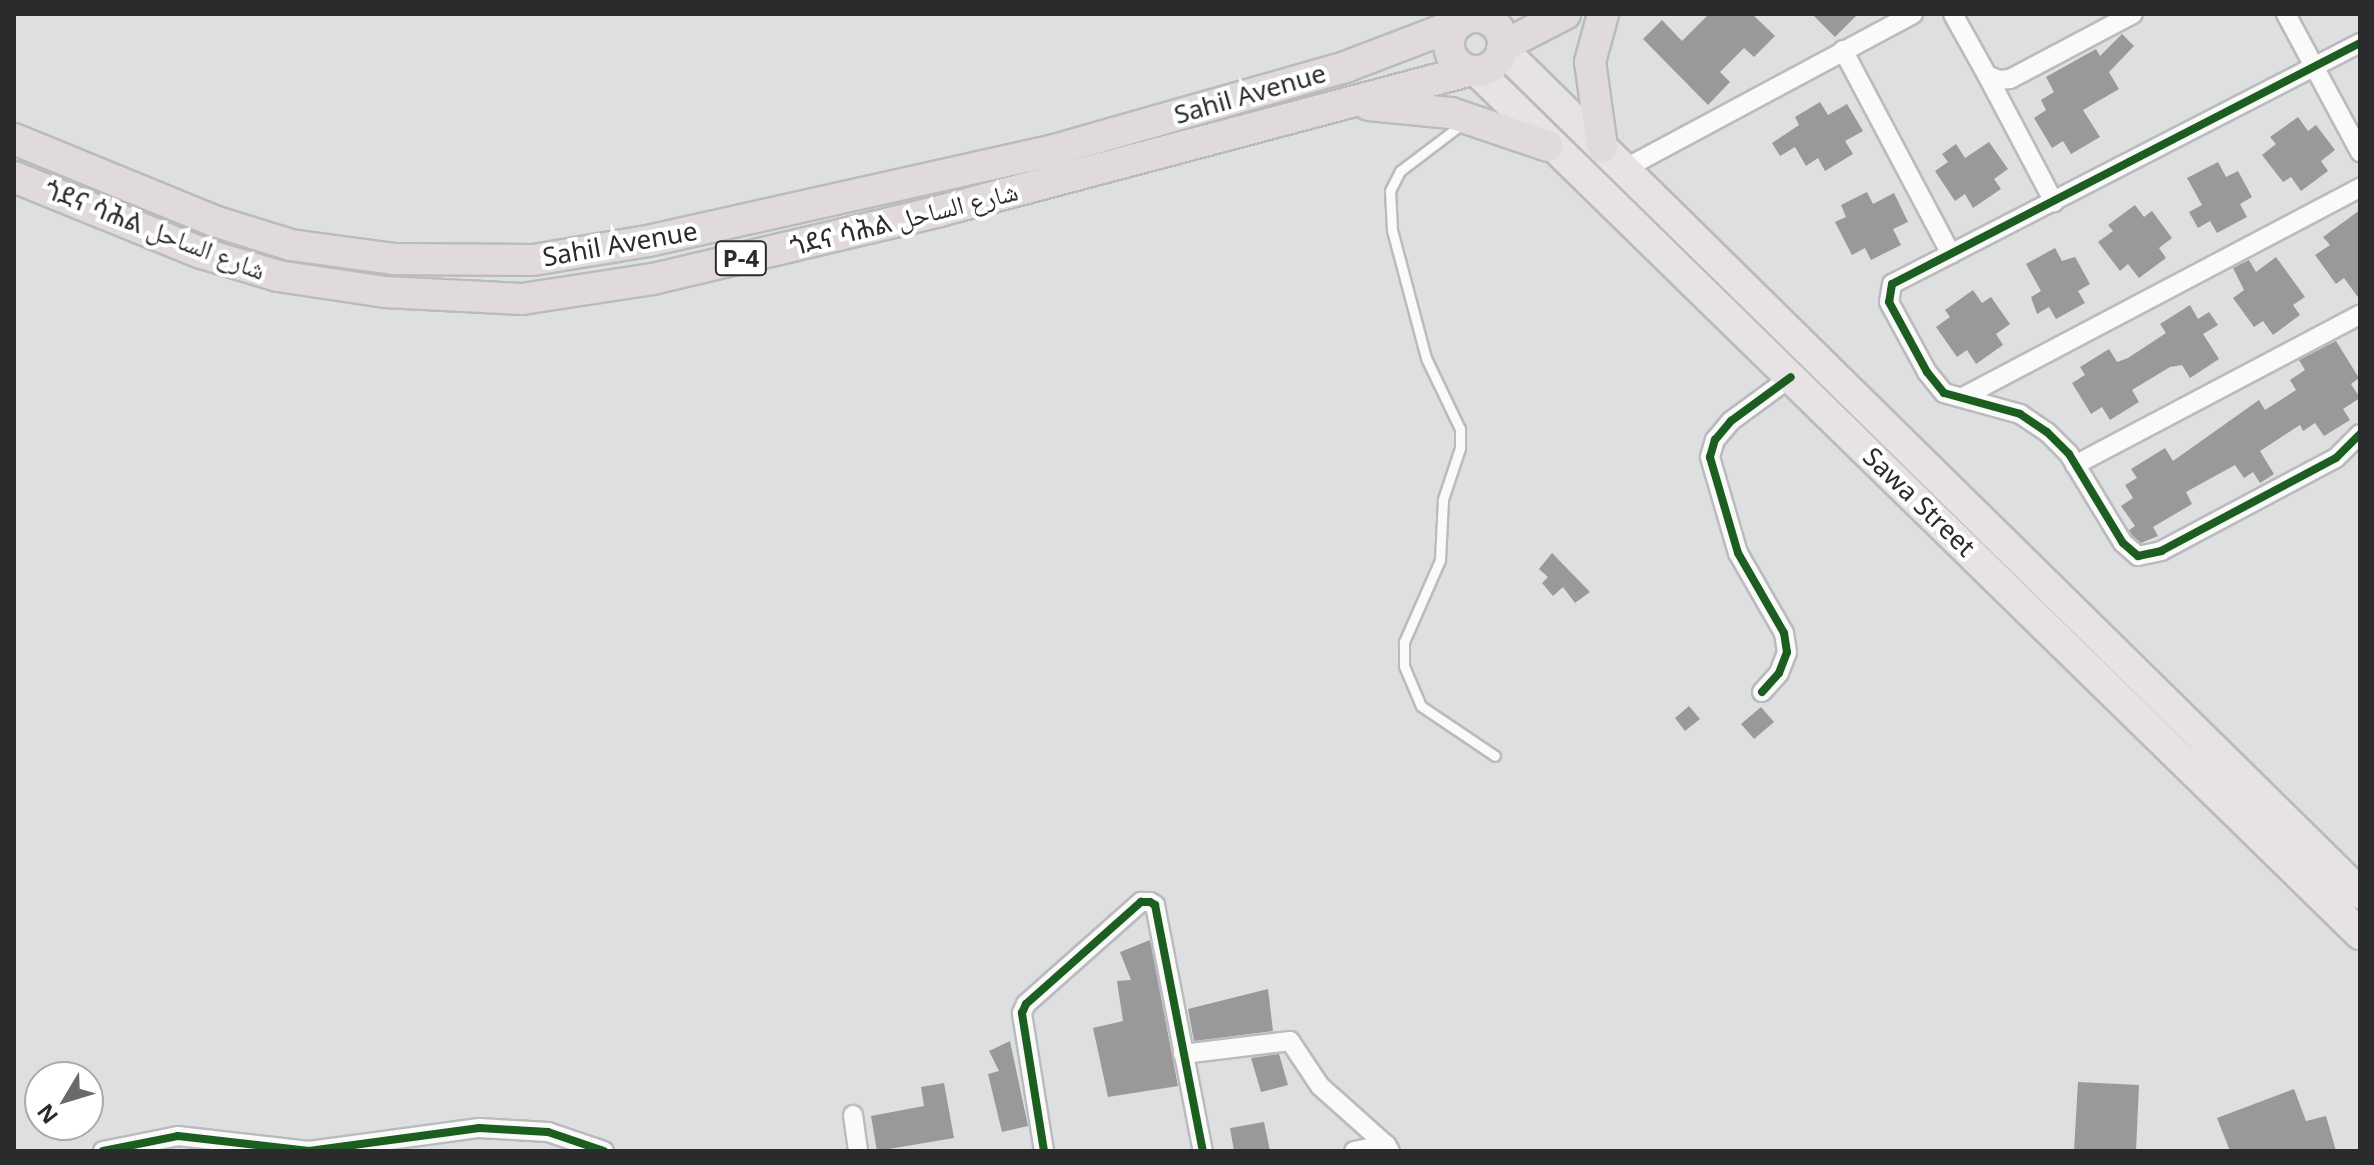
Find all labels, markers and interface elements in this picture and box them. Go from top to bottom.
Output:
street label: Sahil Avenue [1171,57,1329,131]
street label: ጎደና ሳሕል شارع الساحل [40,174,270,286]
street label: ጎደና ሳሕል شارع الساحل [787,176,1021,262]
street label: Sahil Avenue [540,215,700,273]
road number: P-4 [713,238,769,278]
street label: Sawa Street [1857,441,1981,563]
north arrow [24,1061,104,1141]
text: N [29,1098,64,1131]

